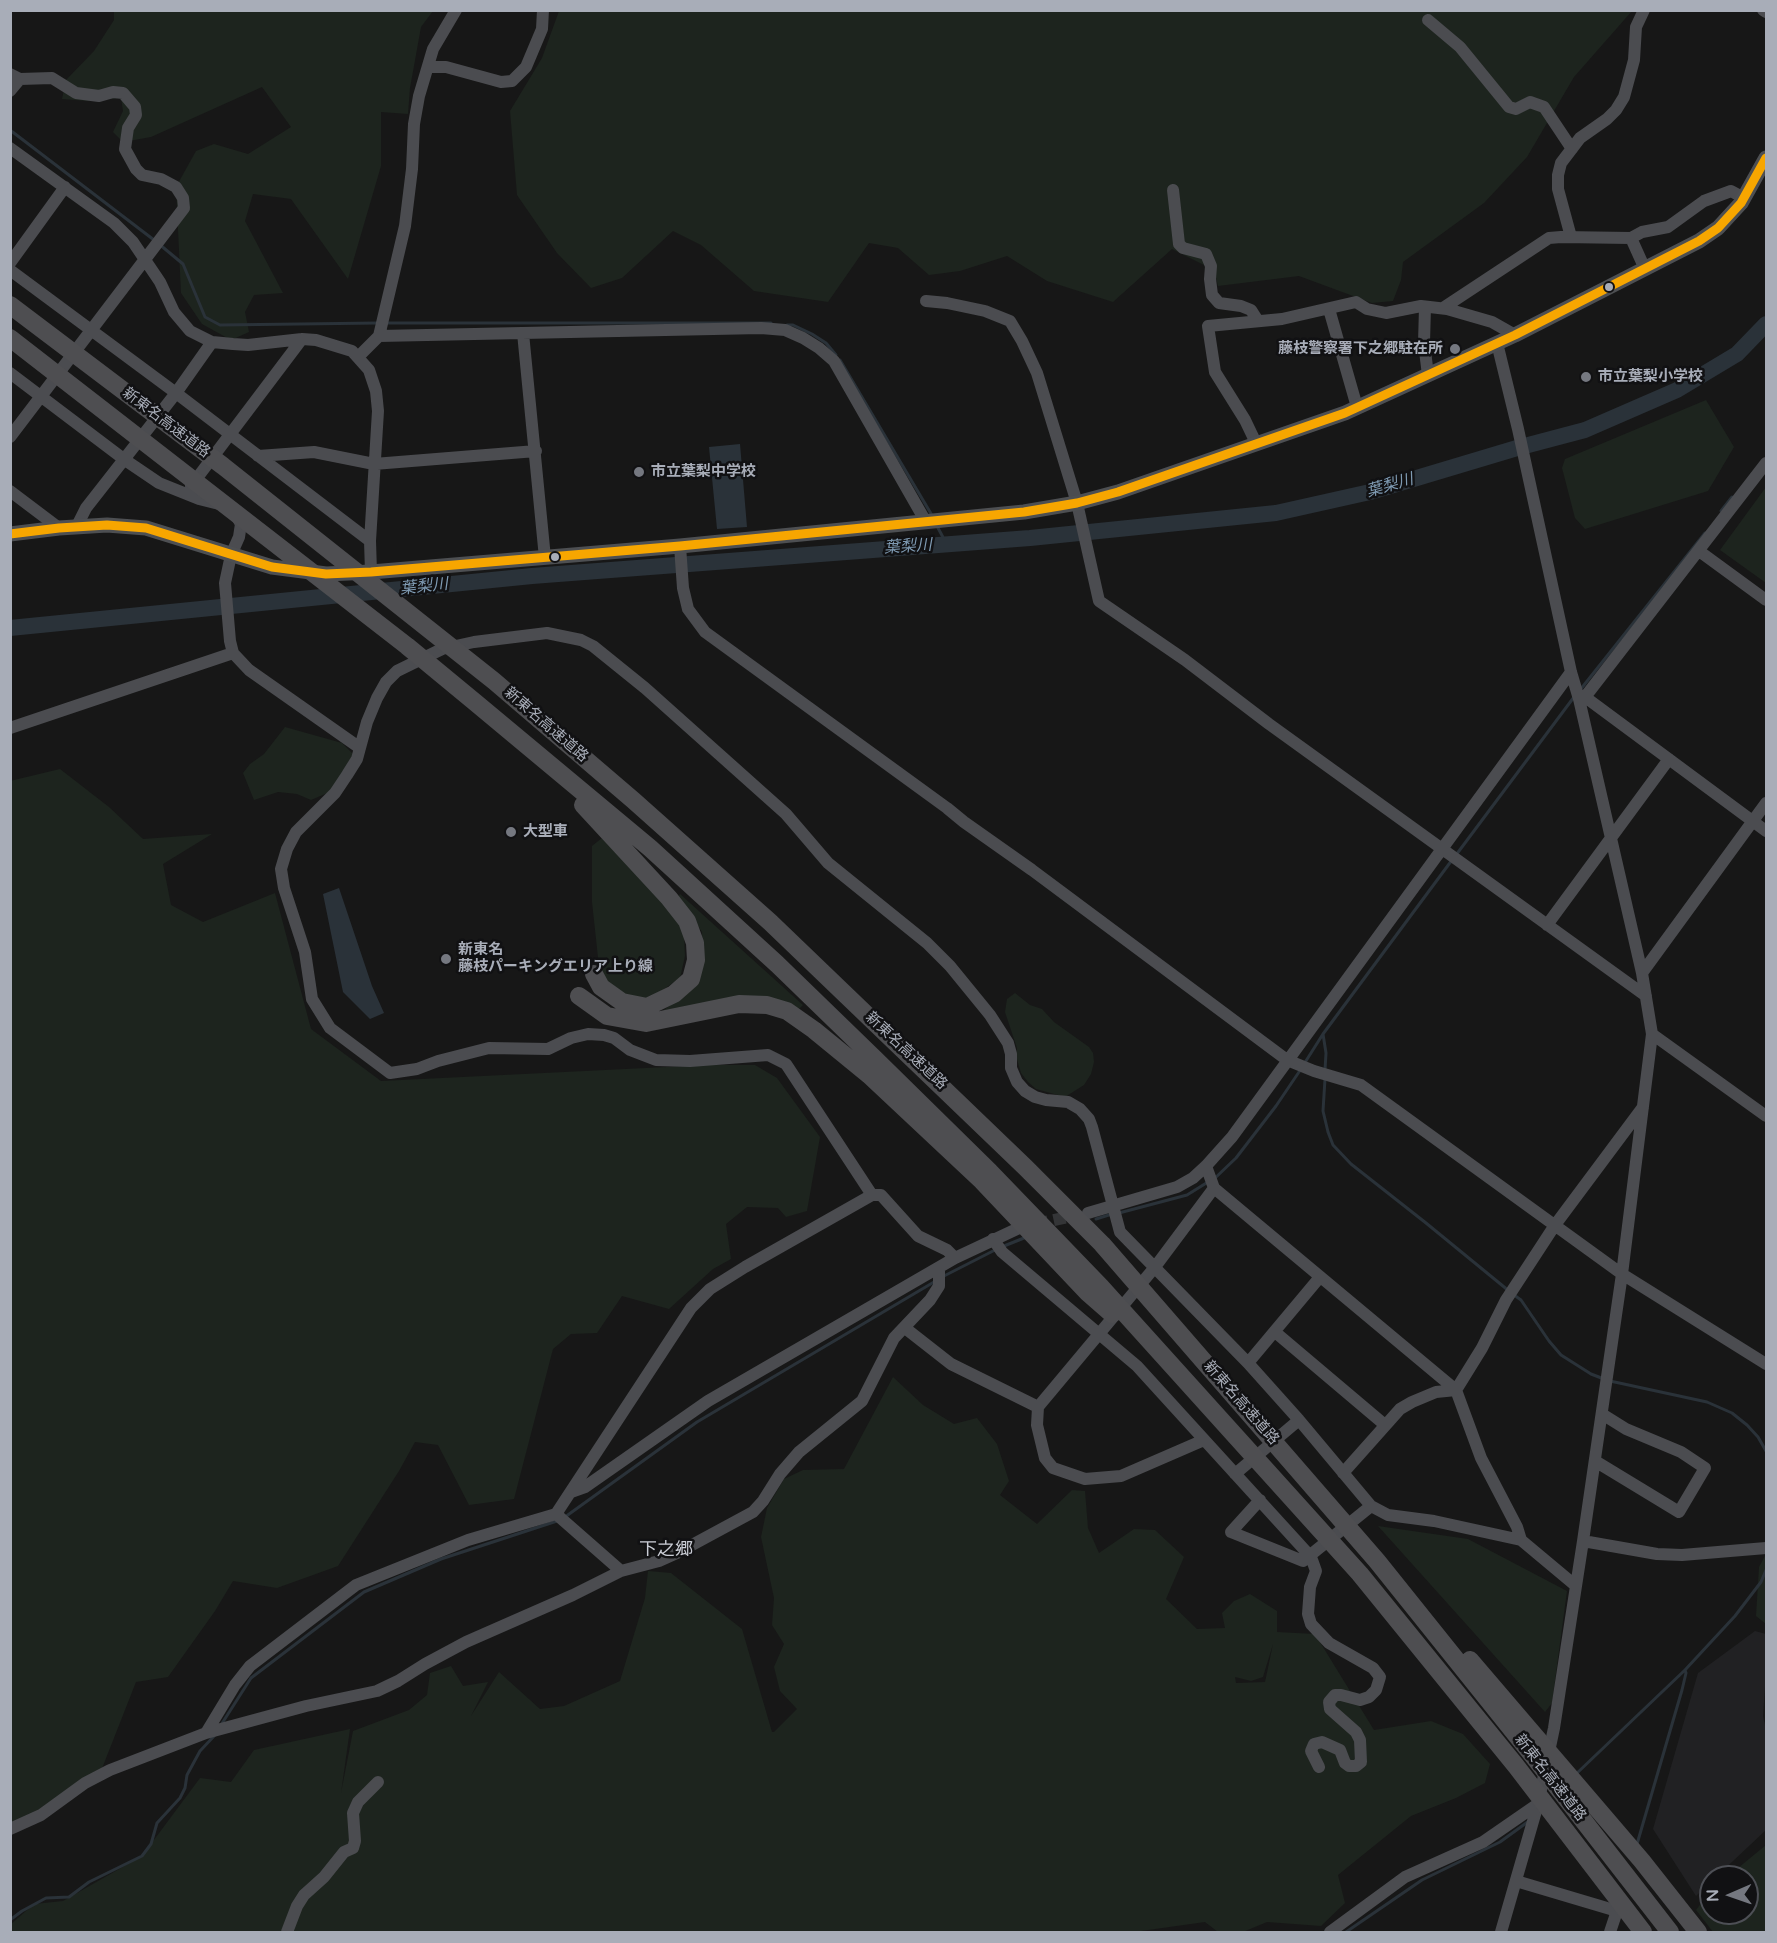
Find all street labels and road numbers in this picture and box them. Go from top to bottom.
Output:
street label: 新東名高速道路 [119,384,213,462]
street label: 新東名高速道路 [500,684,592,766]
street label: 新東名高速道路 [861,1009,951,1093]
street label: 新東名高速道路 [1200,1357,1282,1449]
street label: 新東名高速道路 [1511,1731,1589,1825]

